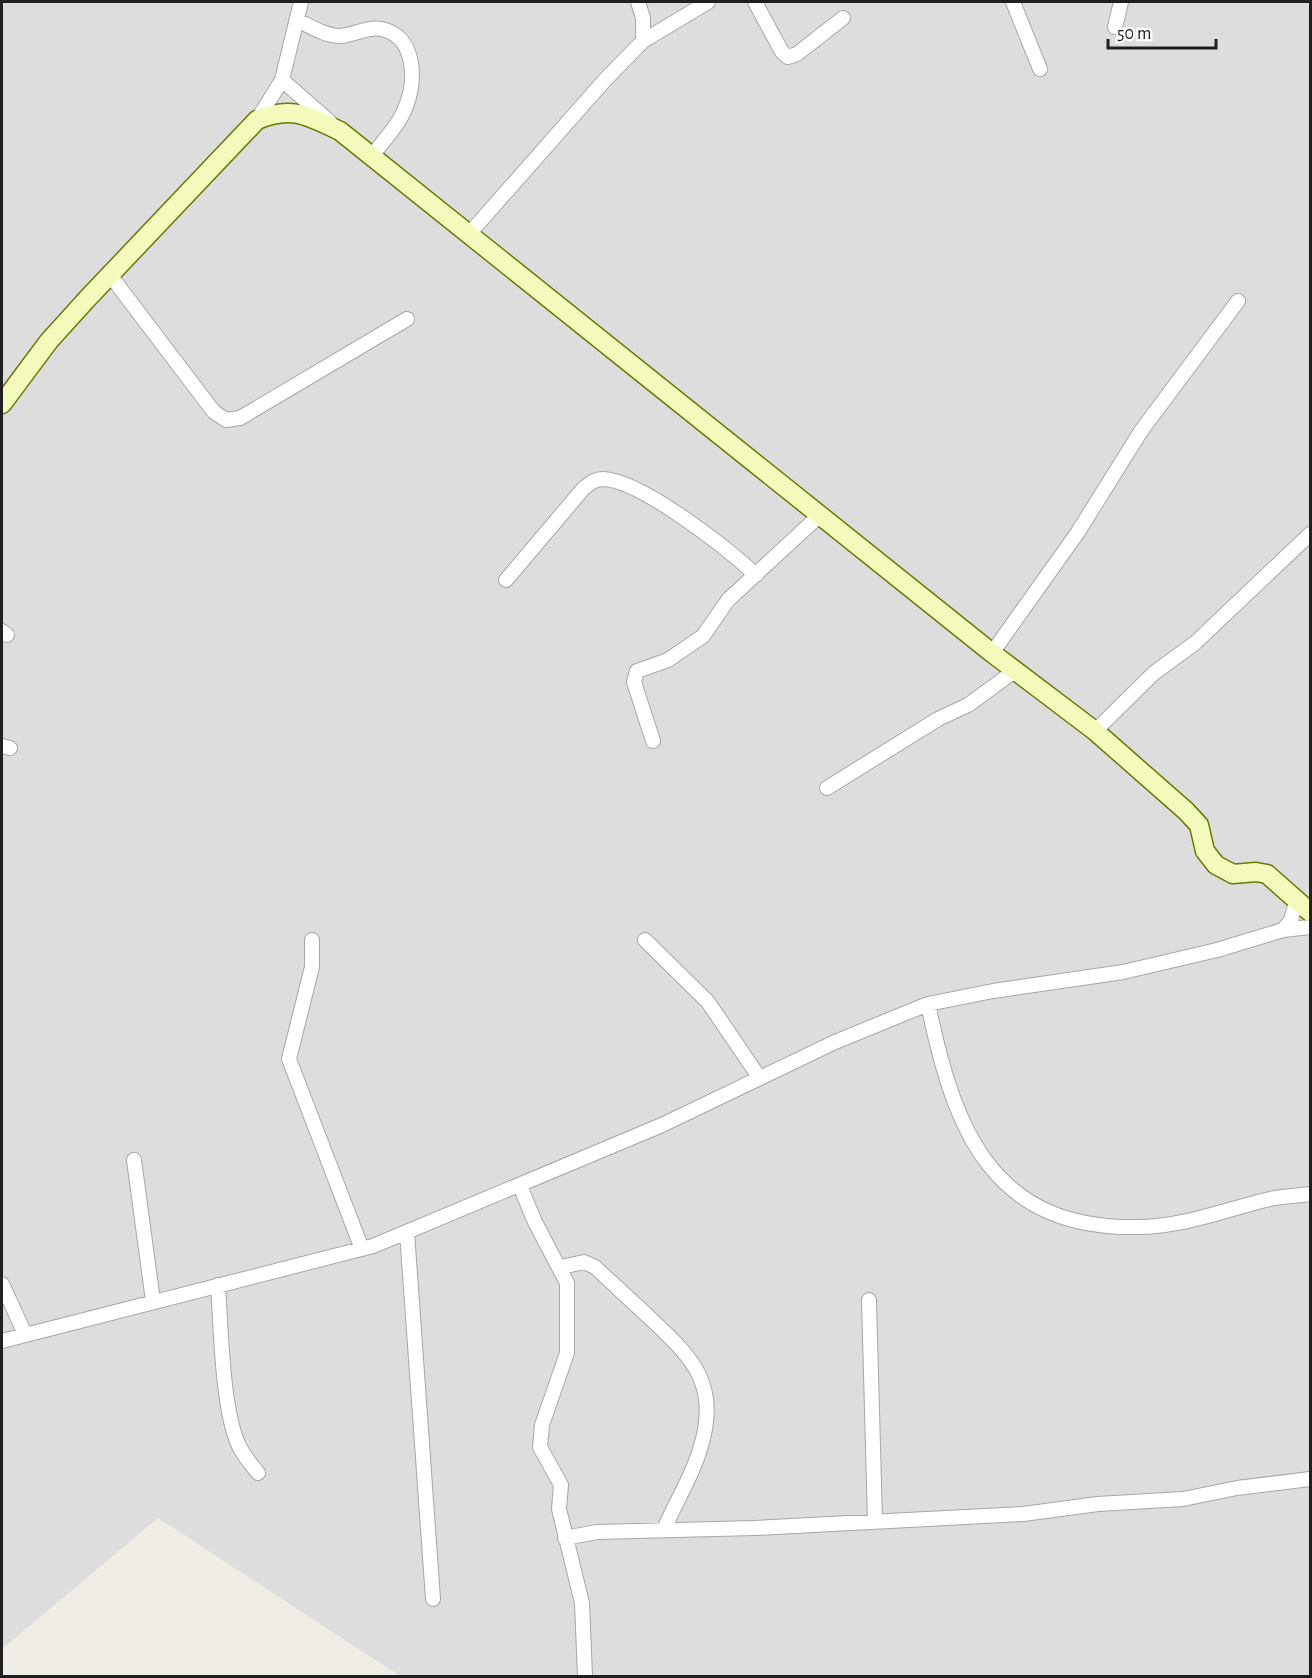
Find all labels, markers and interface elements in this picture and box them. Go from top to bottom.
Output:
scale bar [1108,12,1216,50]
text: 50 m [1117,25,1151,43]

